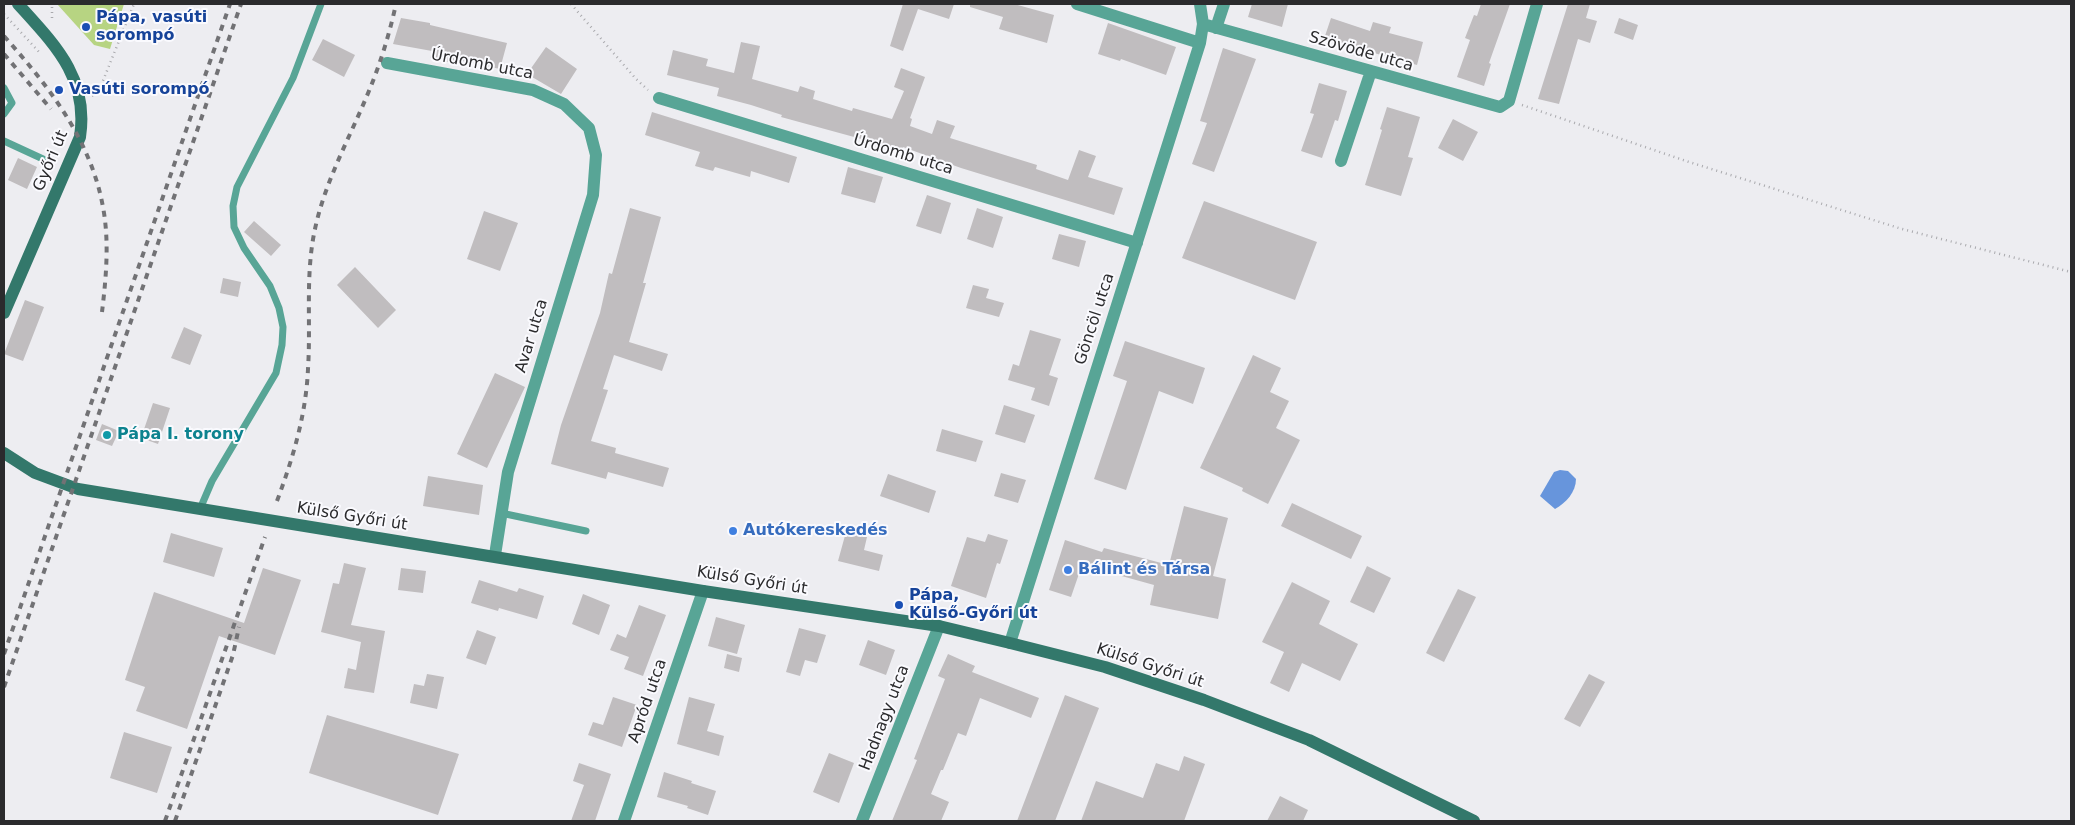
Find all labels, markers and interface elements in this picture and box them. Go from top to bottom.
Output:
place label: Pápa, vasúti sorompó [96,8,207,46]
marker: Pápa, vasúti sorompó [80,21,92,33]
street label: Szövöde utca [1307,28,1415,76]
street label: Úrdomb utca [429,46,535,84]
place label: Vasúti sorompó [69,80,209,100]
marker: Vasúti sorompó [53,84,65,96]
street label: Győri út [30,128,72,194]
street label: Úrdomb utca [851,131,955,179]
street label: Göncöl utca [1071,271,1119,367]
street label: Avar utca [512,297,552,375]
place label: Pápa I. torony [117,425,244,445]
marker: Pápa I. torony [101,429,113,441]
street label: Külső Győri út [295,499,409,535]
place label: Autókereskedés [743,521,888,541]
marker: Autókereskedés [727,525,739,537]
place label: Bálint és Társa [1078,560,1210,580]
street label: Külső Győri út [695,563,809,599]
marker: Bálint és Társa [1062,564,1074,576]
place label: Pápa, Külső-Győri út [909,586,1038,624]
marker: Pápa, Külső-Győri út [893,599,905,611]
street label: Külső Győri út [1094,640,1206,692]
street label: Apród utca [625,657,671,745]
street label: Hadnagy utca [856,662,914,774]

